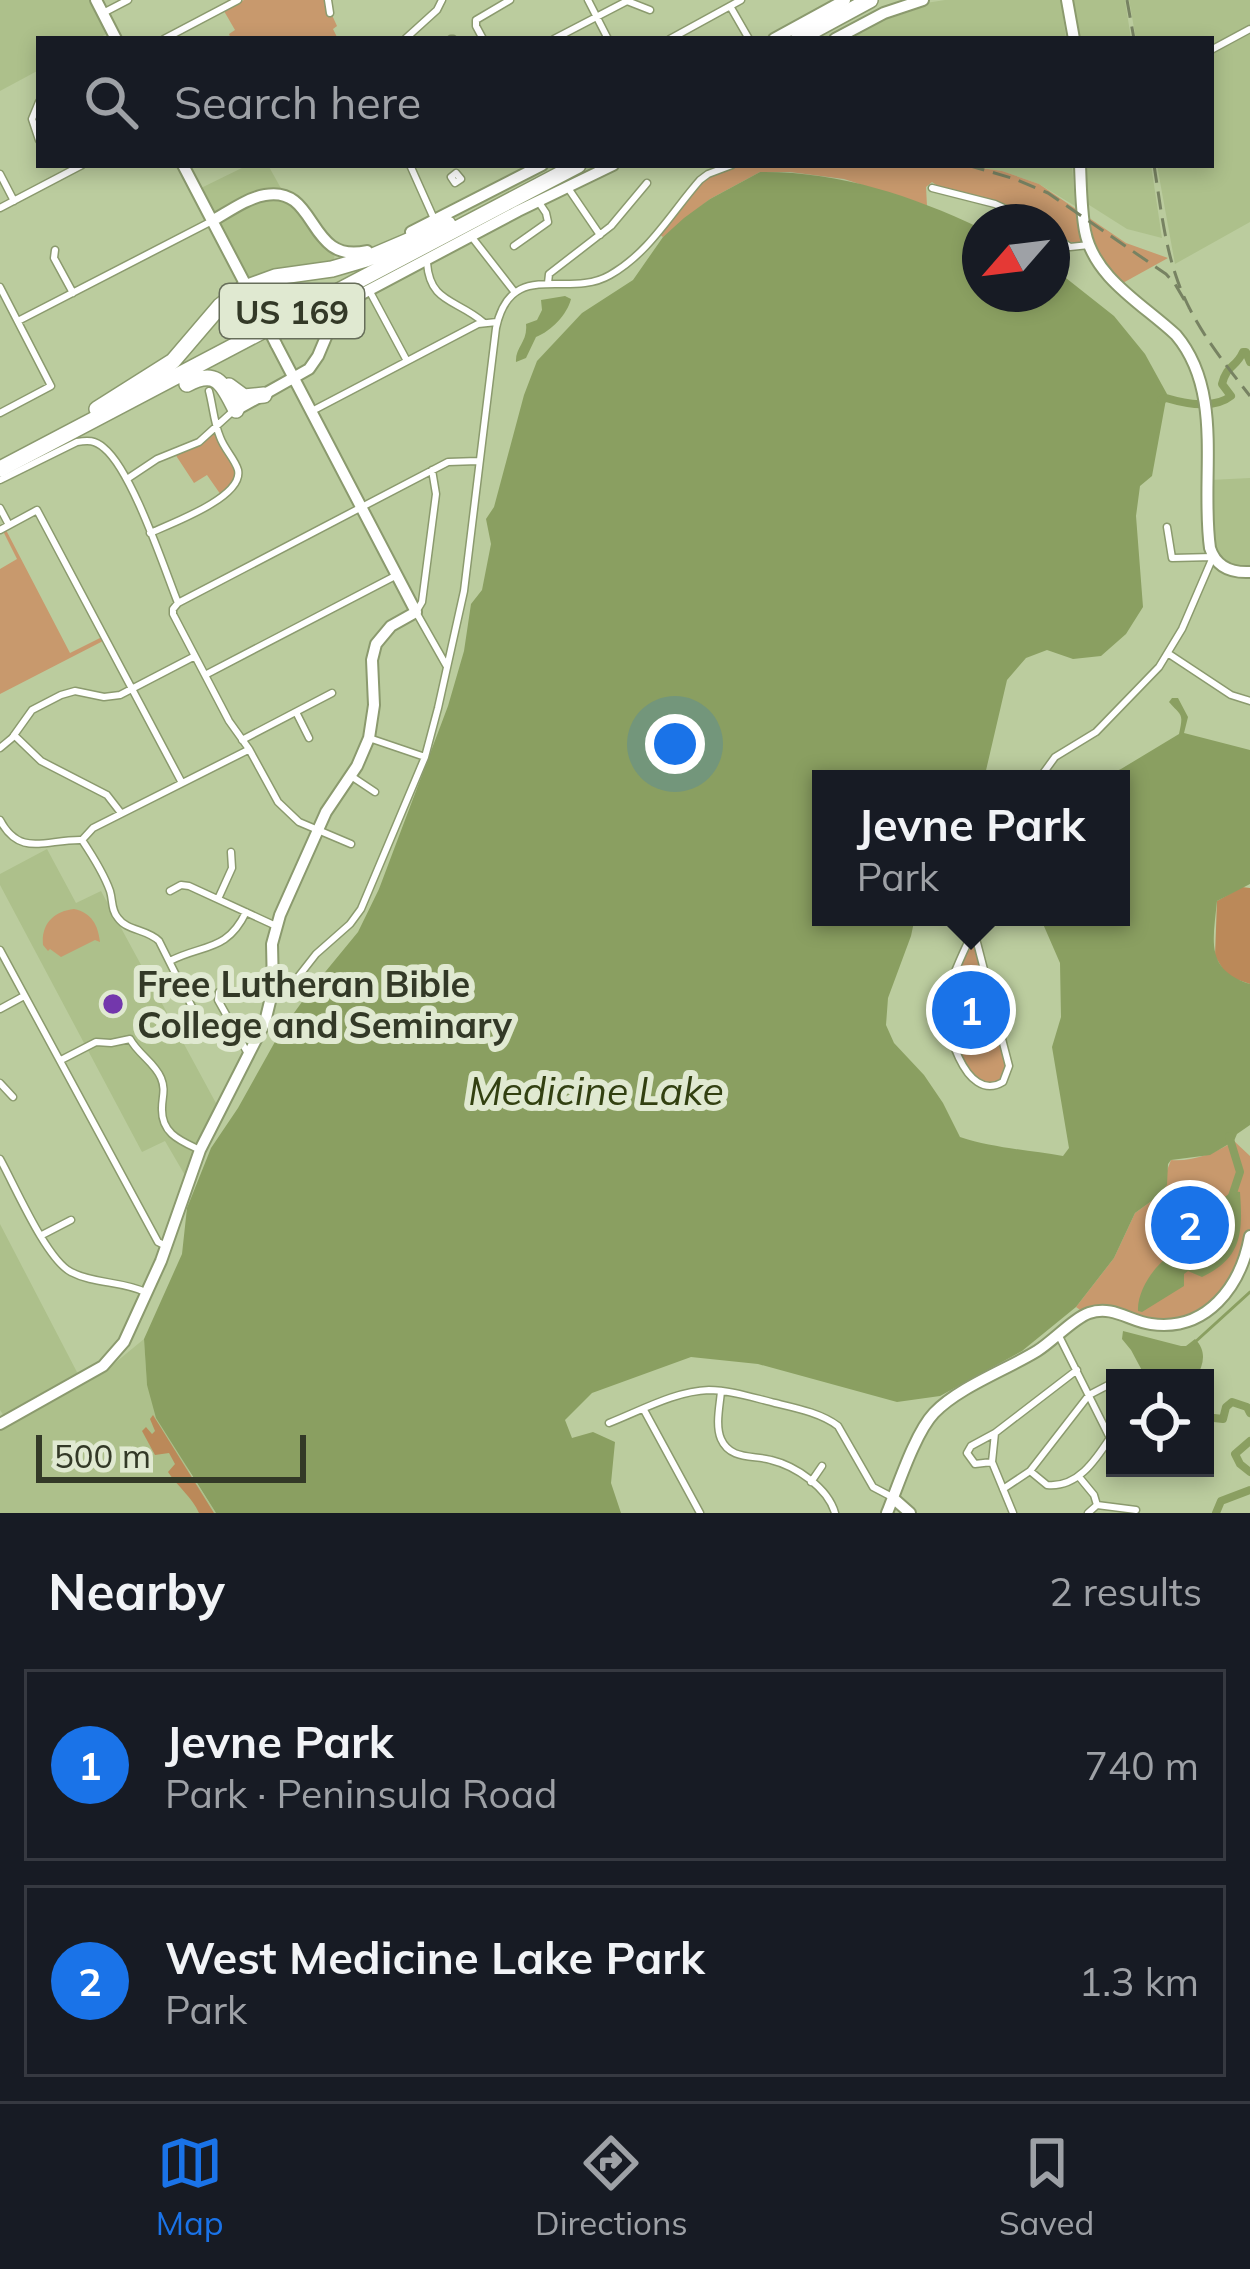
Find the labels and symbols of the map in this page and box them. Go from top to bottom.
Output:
north arrow [962,204,1070,312]
road number: US 169 [220,284,364,338]
your location [645,714,705,774]
place label: Free Lutheran Bible College and Seminary [137,961,512,1047]
pin: 1 [932,965,1010,1055]
marker: Free Lutheran Bible College and Seminary [100,991,126,1017]
water label: Medicine Lake [468,1066,724,1115]
pin: 2 [1151,1180,1229,1270]
scale bar [36,1429,306,1482]

